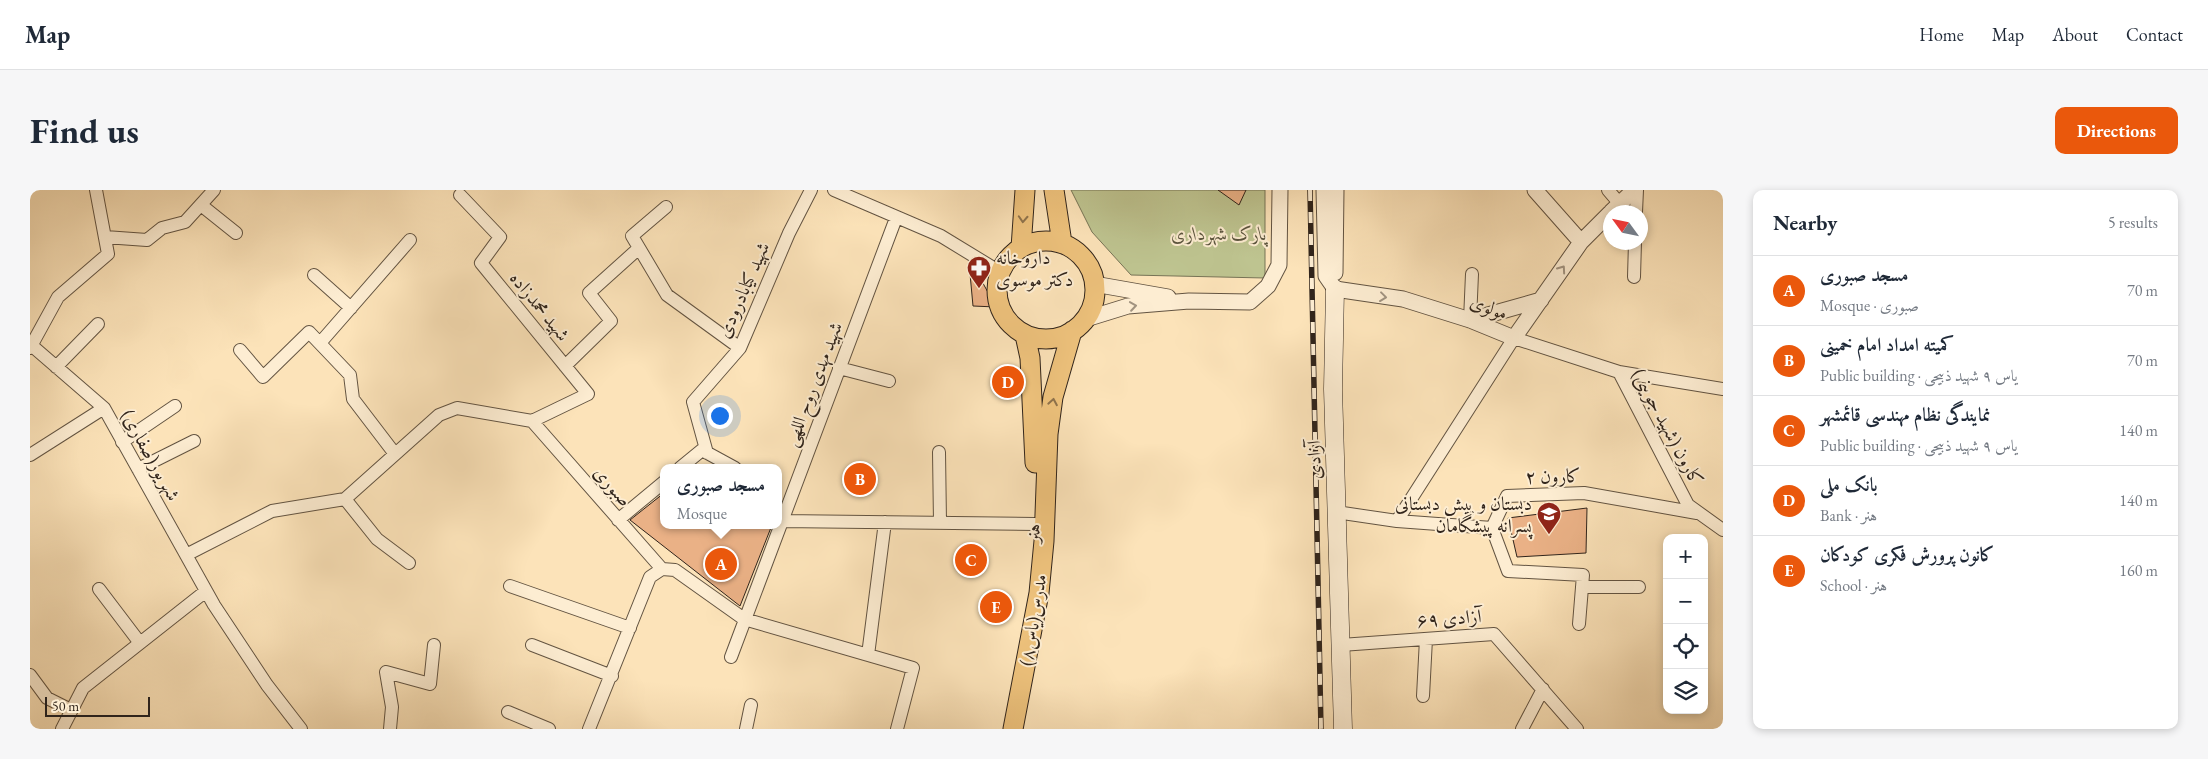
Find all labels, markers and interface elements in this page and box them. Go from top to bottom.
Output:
text: Map [25,19,70,50]
text: Home [1919,23,1964,46]
text: Map [1992,23,2024,46]
text: About [2052,23,2098,46]
text: Contact [2126,23,2183,46]
button: Directions [2055,107,2178,154]
text: Find us [30,108,139,153]
north arrow [1603,205,1648,250]
text: Nearby [1773,209,1837,236]
text: 5 results [2108,212,2158,233]
one-way arrow [1018,215,1029,223]
park label: پارک شهرداری [1171,221,1268,247]
street label: شهید کیابادرودی [711,238,775,342]
place label: داروخانه دکتر موسوی [996,245,1073,292]
pharmacy icon: داروخانه دکتر موسوی [966,255,992,289]
text: مسجد صبوری [1820,262,1908,287]
one-way arrow [1556,265,1565,275]
street label: شهید محمدزاده [504,266,576,346]
text: A [1783,280,1795,301]
text: 70 m [2127,280,2158,301]
street label: مولوی [1467,288,1511,326]
one-way arrow [1379,291,1387,302]
text: Mosque · صبوری [1820,295,1919,316]
one-way arrow [1130,301,1138,312]
street label: شهید مهدی روح اللهی [778,318,853,452]
text: کمیته امداد امام خمینی [1820,332,1954,357]
text: B [1784,350,1794,371]
text: 70 m [2127,350,2158,371]
pin: D [992,363,1024,401]
street label: کارون (شهید جوینی) [1627,364,1709,490]
text: Public building · یاس ۹ شهید ذبیحی [1820,365,2017,386]
one-way arrow [1047,398,1057,407]
text: نمایندگی نظام مهندسی قائمشهر [1820,402,1991,427]
your location [707,403,733,429]
street label: شهریور(صفاری) [116,405,186,505]
text: C [1783,420,1795,441]
text: 140 m [2119,420,2158,441]
text: Public building · یاس ۹ شهید ذبیحی [1820,435,2017,456]
street label: آزادی [1301,438,1327,480]
street label: صبوری [588,460,638,512]
pin: B [844,460,876,498]
street label: کارون ۲ [1525,463,1581,489]
popup [660,464,782,529]
text: مسجد صبوری [677,472,765,497]
text: بانک ملی [1820,472,1878,497]
text: D [1783,490,1795,511]
text: 140 m [2119,490,2158,511]
place label: دبستان و پیش دبستانی پسرانه پیشگامان [1395,491,1534,540]
school or university icon: دبستان و پیش دبستانی پسرانه پیشگامان [1536,501,1562,535]
text: Mosque [677,503,727,524]
text: Bank · هنر [1820,505,1877,526]
street label: هنر [1020,523,1046,545]
map controls [1663,534,1708,714]
button: + [1663,534,1708,579]
pin: C [955,541,987,579]
text: کانون پرورش فکری کودکان [1820,542,1995,567]
pin: A [705,545,737,583]
text: E [1784,560,1794,581]
text: 160 m [2119,560,2158,581]
street label: مدرس(یاس۸) [1013,572,1053,668]
text: School · هنر [1820,575,1887,596]
button: − [1663,579,1708,624]
pin: E [980,588,1012,626]
street label: آزادی ۶۹ [1416,603,1484,633]
button: locate [1663,624,1708,669]
button: layers [1663,669,1708,714]
scale bar [45,694,150,717]
text: 50 m [52,697,79,715]

